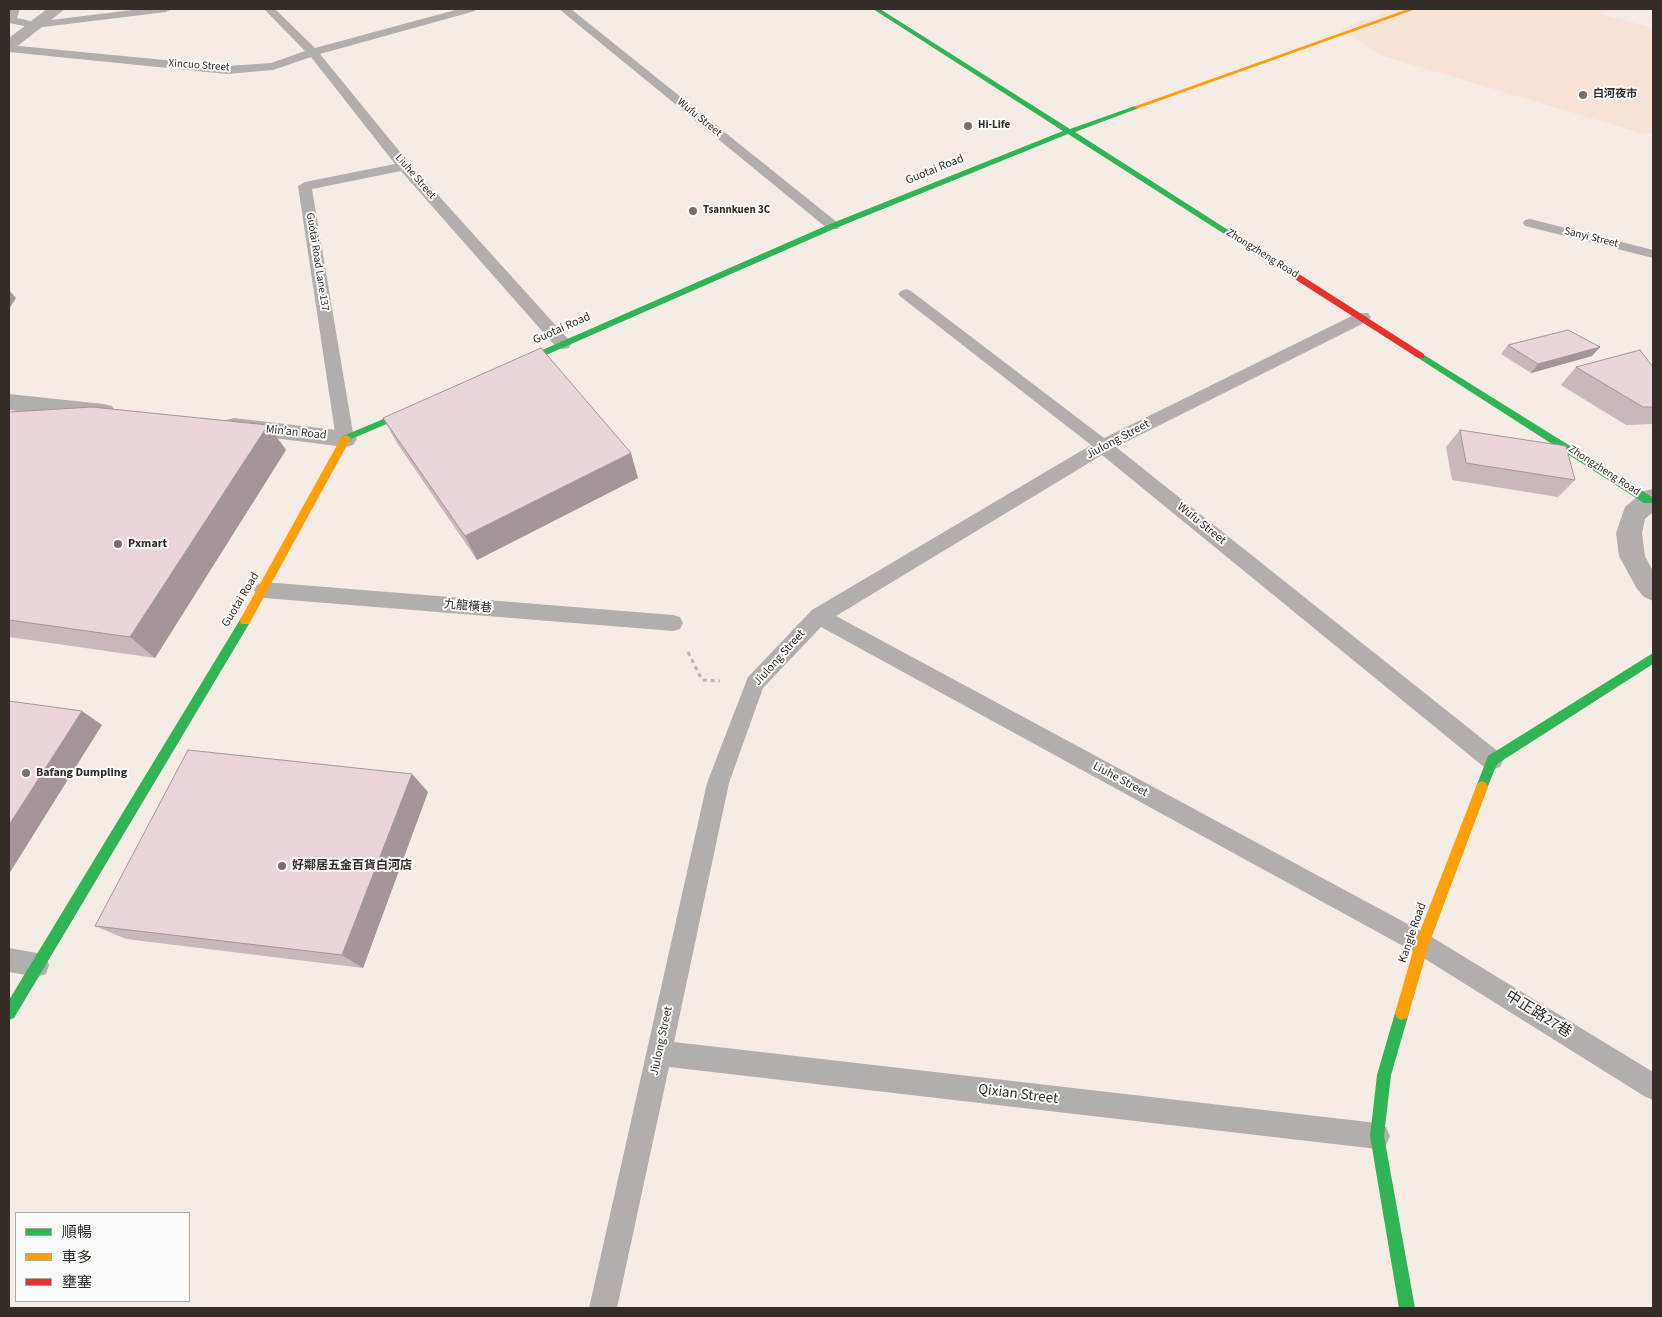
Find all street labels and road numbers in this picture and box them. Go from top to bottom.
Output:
street label: Xincuo Street [168,57,230,75]
street label: Wufu Street [674,96,724,140]
street label: Liuhe Street [392,152,438,202]
street label: Guotai Road [904,152,966,188]
street label: Guótài Road Lane 137 [303,212,331,312]
street label: Sanyi Street [1563,225,1619,251]
street label: Zhongzheng Road [1223,226,1301,282]
street label: Guotai Road [531,310,593,348]
street label: Jiulong Street [1084,417,1152,463]
street label: Min’an Road [265,423,327,443]
street label: Zhongzheng Road [1566,443,1642,499]
street label: Wufu Street [1174,500,1228,548]
street label: Guotai Road [219,570,263,630]
street label: 九龍橫巷 [443,598,493,616]
street label: Jiulong Street [751,627,809,689]
street label: Liuhe Street [1090,759,1150,801]
street label: Kangle Road [1396,901,1430,965]
street label: 中正路27巷 [1501,988,1575,1042]
street label: Jiulong Street [648,1005,676,1077]
street label: Qixian Street [977,1081,1059,1109]

